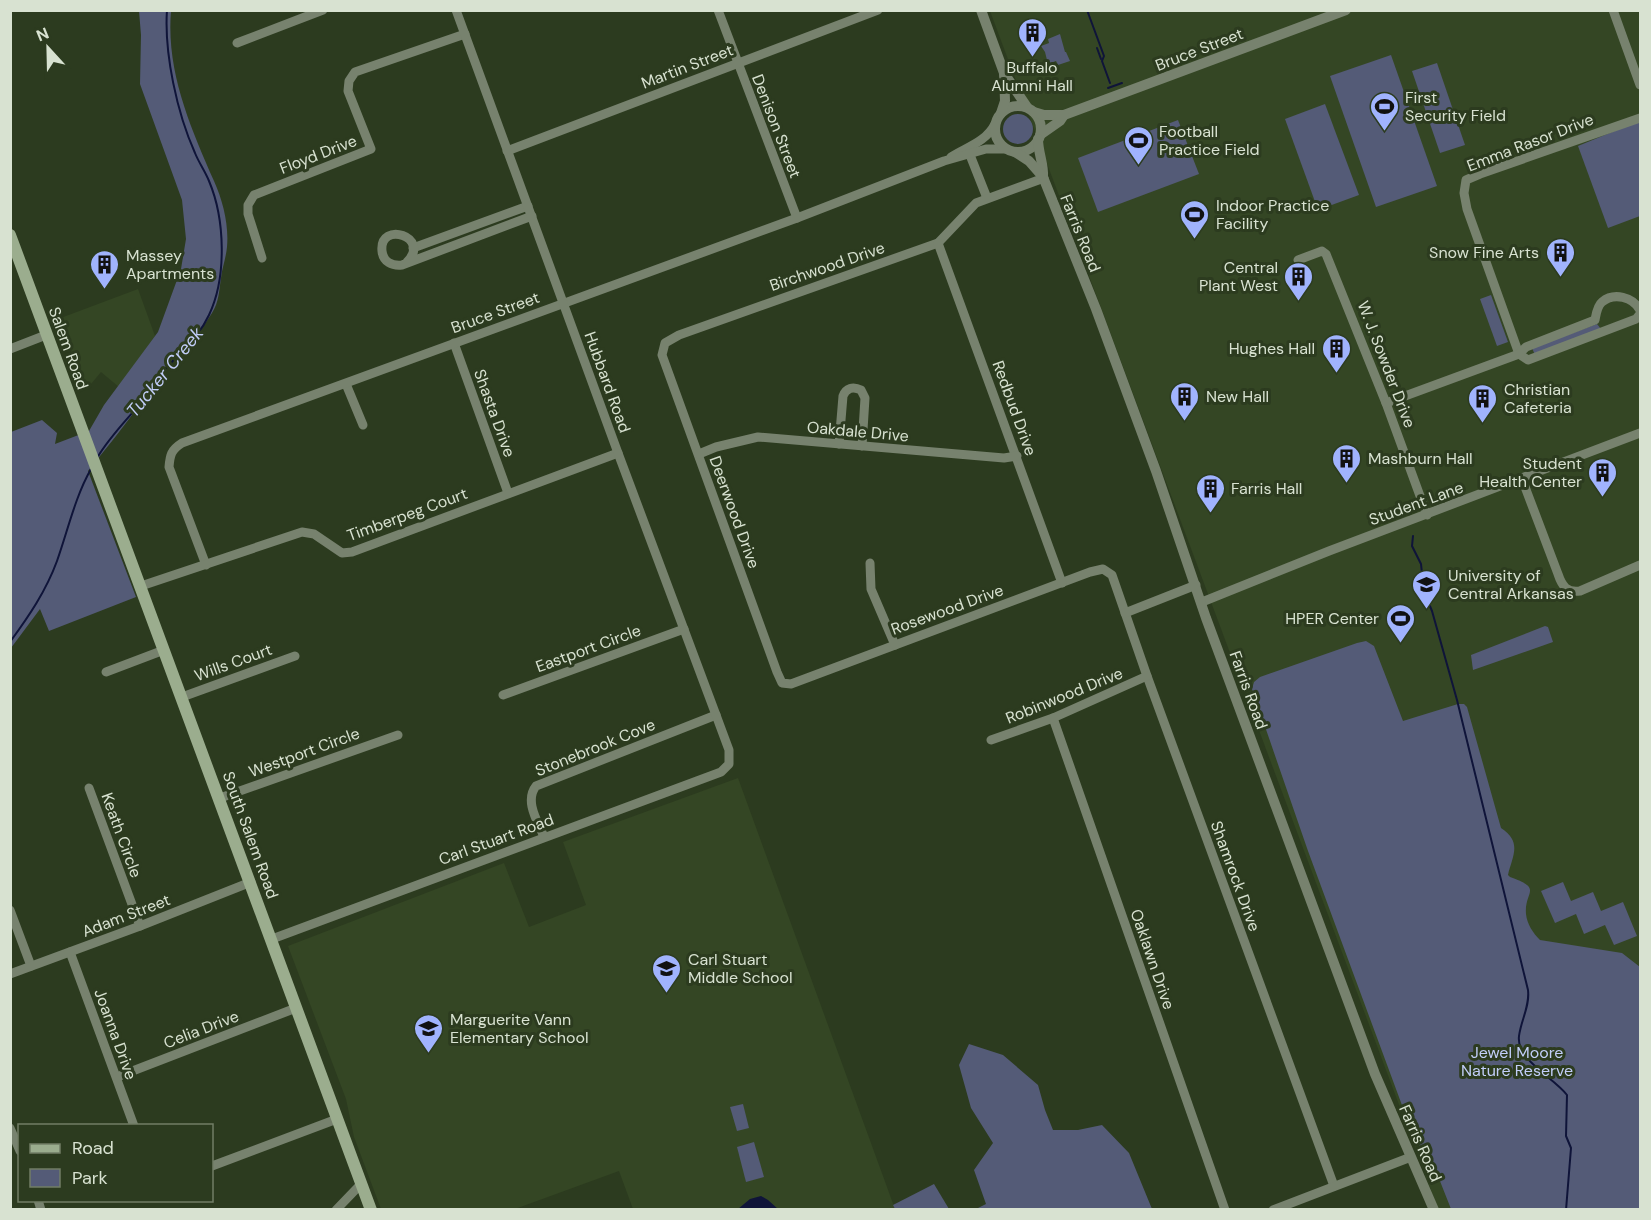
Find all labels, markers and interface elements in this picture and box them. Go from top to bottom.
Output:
building icon: Buffalo Alumni Hall [1016,16,1048,58]
north arrow [18,18,78,78]
text: N [33,23,52,46]
street label: Bruce Street [1152,23,1246,76]
street label: Martin Street [638,39,736,94]
place label: Buffalo Alumni Hall [991,57,1073,96]
street label: Denison Street [747,71,806,181]
place label: First Security Field [1405,87,1506,126]
sports icon: First Security Field [1368,90,1400,132]
street label: Emma Rasor Drive [1464,109,1597,176]
place label: Football Practice Field [1159,121,1260,160]
sports icon: Football Practice Field [1122,124,1154,166]
street label: Floyd Drive [276,130,360,179]
street label: Farris Road [1055,191,1106,275]
place label: Indoor Practice Facility [1216,195,1329,234]
sports icon: Indoor Practice Facility [1179,198,1211,240]
building icon: Snow Fine Arts [1544,236,1576,278]
street label: Birchwood Drive [767,237,888,296]
place label: Snow Fine Arts [1429,242,1539,263]
place label: Massey Apartments [126,245,214,284]
building icon: Massey Apartments [89,248,121,290]
place label: Central Plant West [1199,257,1278,296]
building icon: Central Plant West [1283,260,1315,302]
street label: Bruce Street [448,287,542,338]
street label: W. J. Sowder Drive [1353,298,1420,431]
street label: Salem Road [44,304,93,392]
water label: Tucker Creek [121,321,209,422]
street label: Hubbard Road [580,329,636,436]
building icon: Hughes Hall [1320,332,1352,374]
place label: Hughes Hall [1229,338,1315,359]
street label: Redbud Drive [988,358,1041,459]
street label: Shasta Drive [469,366,520,460]
place label: Christian Cafeteria [1504,379,1572,418]
building icon: New Hall [1169,380,1201,422]
building icon: Christian Cafeteria [1467,382,1499,424]
place label: New Hall [1206,386,1269,407]
street label: Oakdale Drive [806,417,910,446]
building icon: Mashburn Hall [1331,442,1363,484]
place label: Mashburn Hall [1368,448,1473,469]
street label: Deerwood Drive [704,453,765,571]
place label: Student Health Center [1479,453,1582,492]
building icon: Student Health Center [1587,456,1619,498]
building icon: Farris Hall [1194,472,1226,514]
street label: Student Lane [1366,477,1466,530]
place label: Farris Hall [1231,478,1302,499]
street label: Timberpeg Court [344,483,470,546]
place label: University of Central Arkansas [1448,565,1574,604]
school or university icon: University of Central Arkansas [1411,568,1443,610]
street label: Rosewood Drive [888,579,1006,640]
sports icon: HPER Center [1384,602,1416,644]
place label: HPER Center [1285,608,1379,629]
street label: Eastport Circle [533,620,644,677]
street label: Wills Court [191,639,275,686]
street label: Farris Road [1225,648,1272,732]
street label: Robinwood Drive [1002,662,1126,729]
street label: Stonebrook Cove [532,714,658,781]
street label: Westport Circle [246,723,362,782]
street label: South Salem Road [218,769,283,902]
street label: Keath Circle [96,790,147,881]
street label: Carl Stuart Road [436,809,557,870]
street label: Shamrock Drive [1206,818,1265,934]
street label: Adam Street [79,889,173,942]
street label: Oaklawn Drive [1126,906,1180,1012]
place label: Carl Stuart Middle School [688,949,792,988]
school or university icon: Carl Stuart Middle School [651,952,683,994]
street label: Joanna Drive [89,986,142,1083]
street label: Celia Drive [161,1006,242,1053]
place label: Marguerite Vann Elementary School [450,1009,588,1048]
school or university icon: Marguerite Vann Elementary School [413,1012,445,1054]
park label: Jewel Moore Nature Reserve [1461,1042,1573,1081]
street label: Farris Road [1394,1102,1447,1185]
legend [18,1124,213,1202]
text: Road [72,1136,114,1160]
text: Park [72,1166,108,1190]

